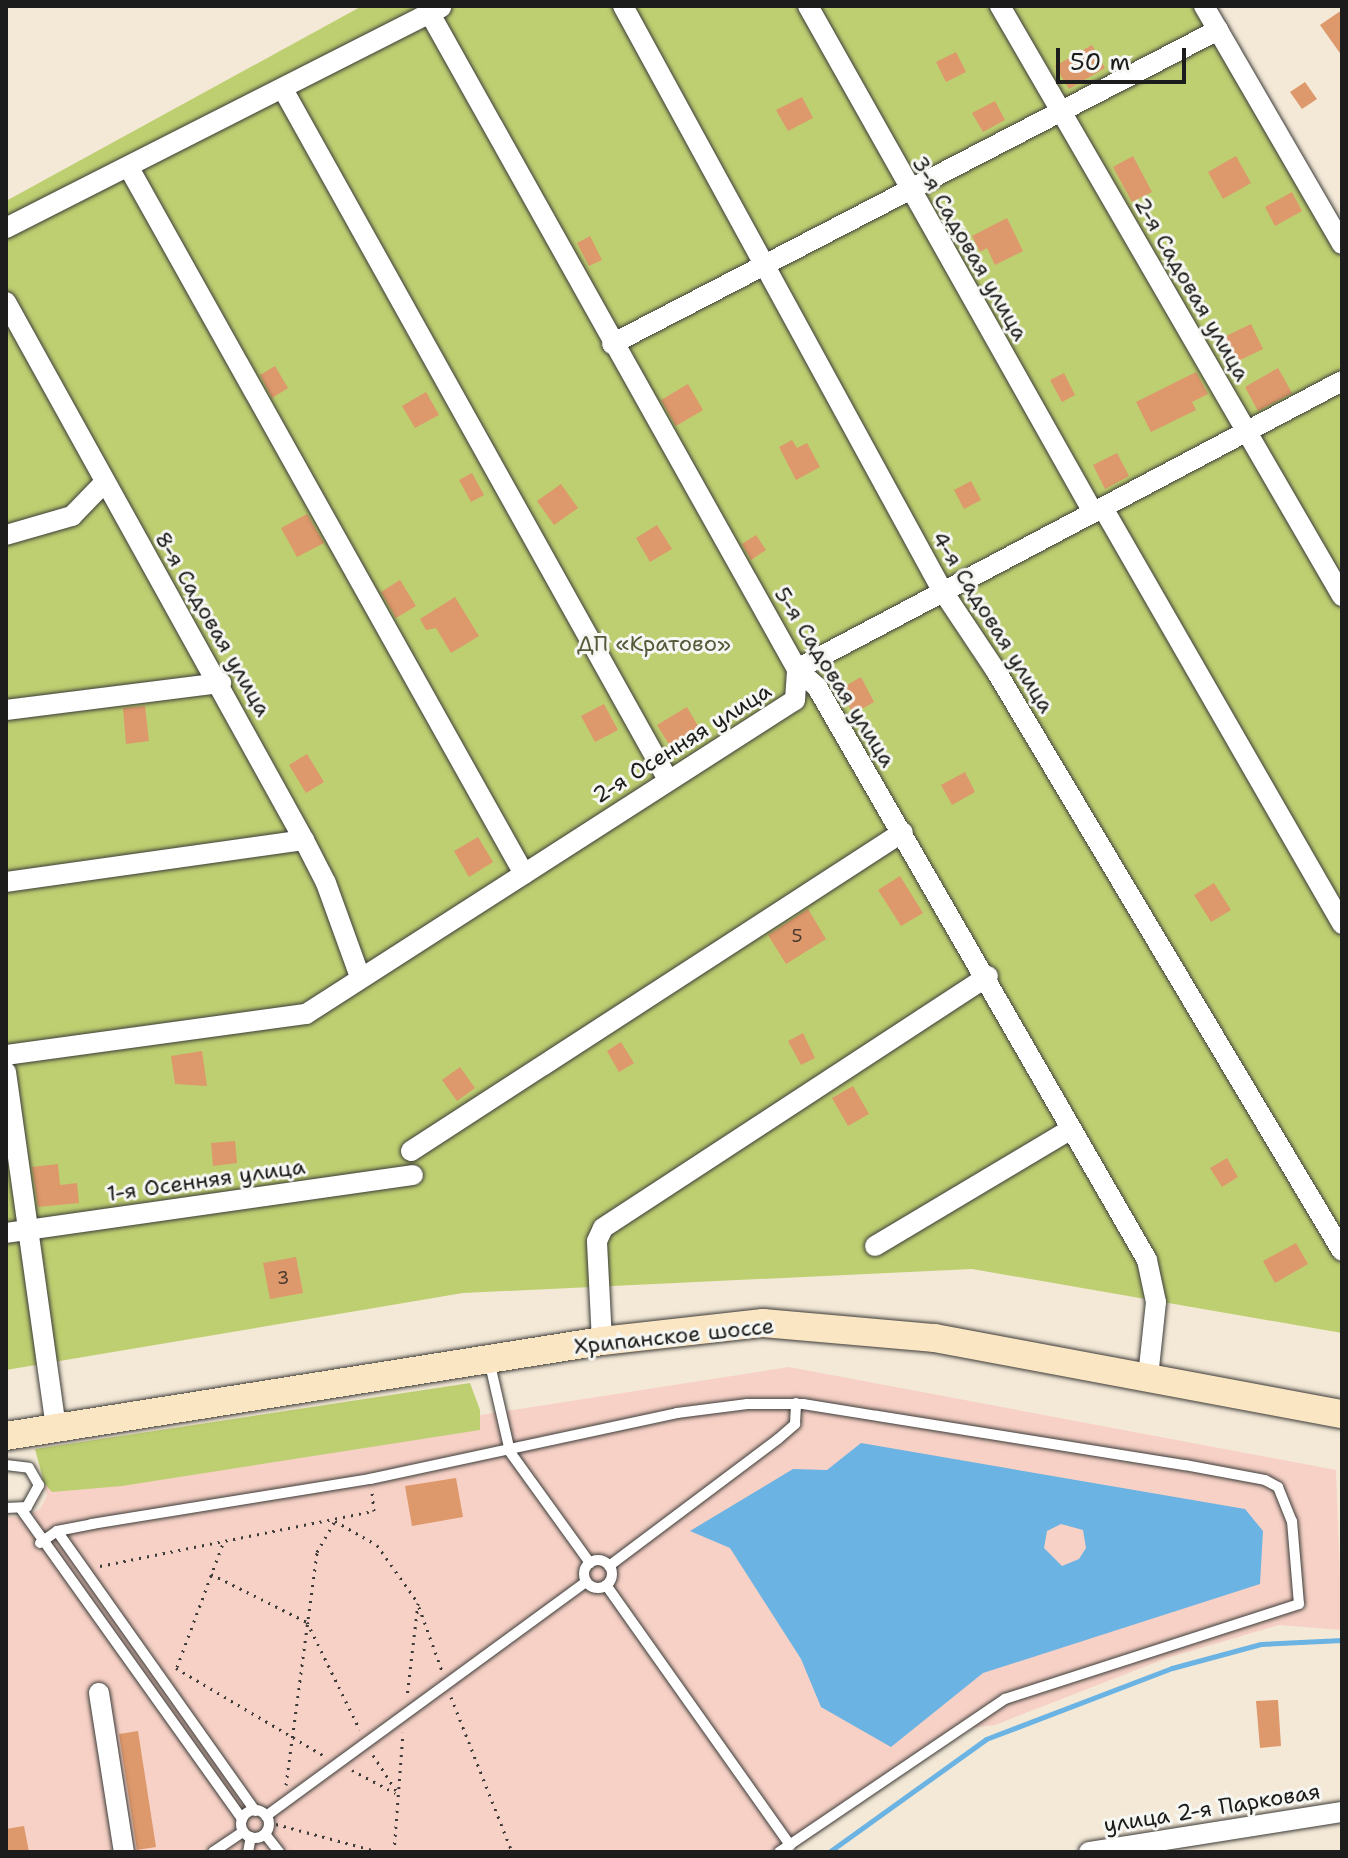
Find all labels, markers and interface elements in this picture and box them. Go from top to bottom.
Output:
scale bar [1060,32,1190,82]
text: 50 m [1070,46,1130,78]
street label: 3-я Садовая улица [906,151,1034,345]
street label: 2-я Садовая улица [1129,192,1255,386]
street label: 4-я Садовая улица [926,526,1060,718]
street label: 8-я Садовая улица [149,527,277,721]
street label: 5-я Садовая улица [769,582,901,772]
park label: ДП «Кратово» [577,631,731,657]
street label: 2-я Осенняя улица [588,677,776,809]
house number: 5 [791,925,803,947]
street label: 1-я Осенняя улица [105,1153,307,1207]
house number: 3 [277,1267,289,1289]
street label: Хрипанское шоссе [573,1312,775,1360]
street label: улица 2-я Парковая [1102,1778,1322,1838]

